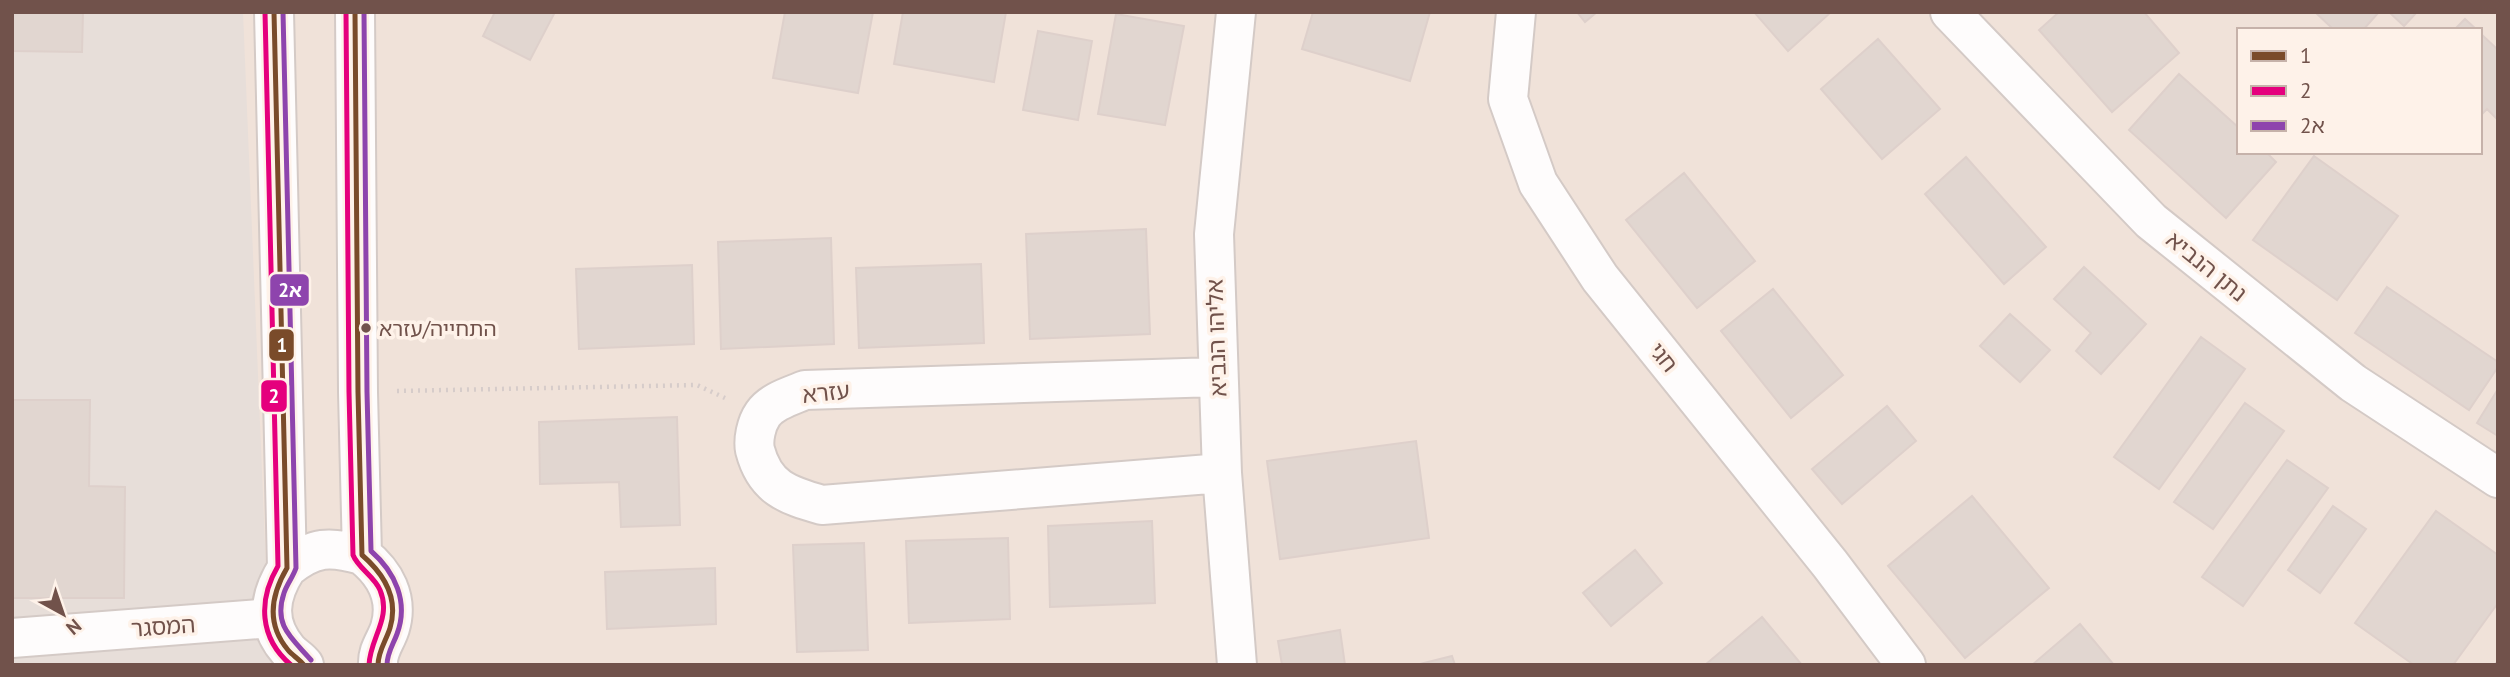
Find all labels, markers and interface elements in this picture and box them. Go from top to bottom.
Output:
legend [2237,28,2482,154]
text: 1 [2300,42,2311,69]
text: 2 [2300,77,2311,104]
text: 2א [2300,112,2325,139]
street label: נתן הנביא [2161,225,2253,307]
line badge: 2א [269,273,310,307]
text: 2א [278,278,302,302]
street label: אליהו הנביא [1199,279,1233,397]
place label: התחייה/עזרא [379,315,497,342]
marker: התחייה/עזרא [359,321,373,335]
line badge: 1 [268,328,295,362]
text: 1 [277,333,287,357]
street label: חגי [1643,336,1685,378]
street label: עזרא [801,375,851,409]
line badge: 2 [260,379,288,413]
text: 2 [269,384,279,408]
north arrow [28,579,98,649]
street label: המסגר [130,609,196,643]
text: N [61,614,86,640]

